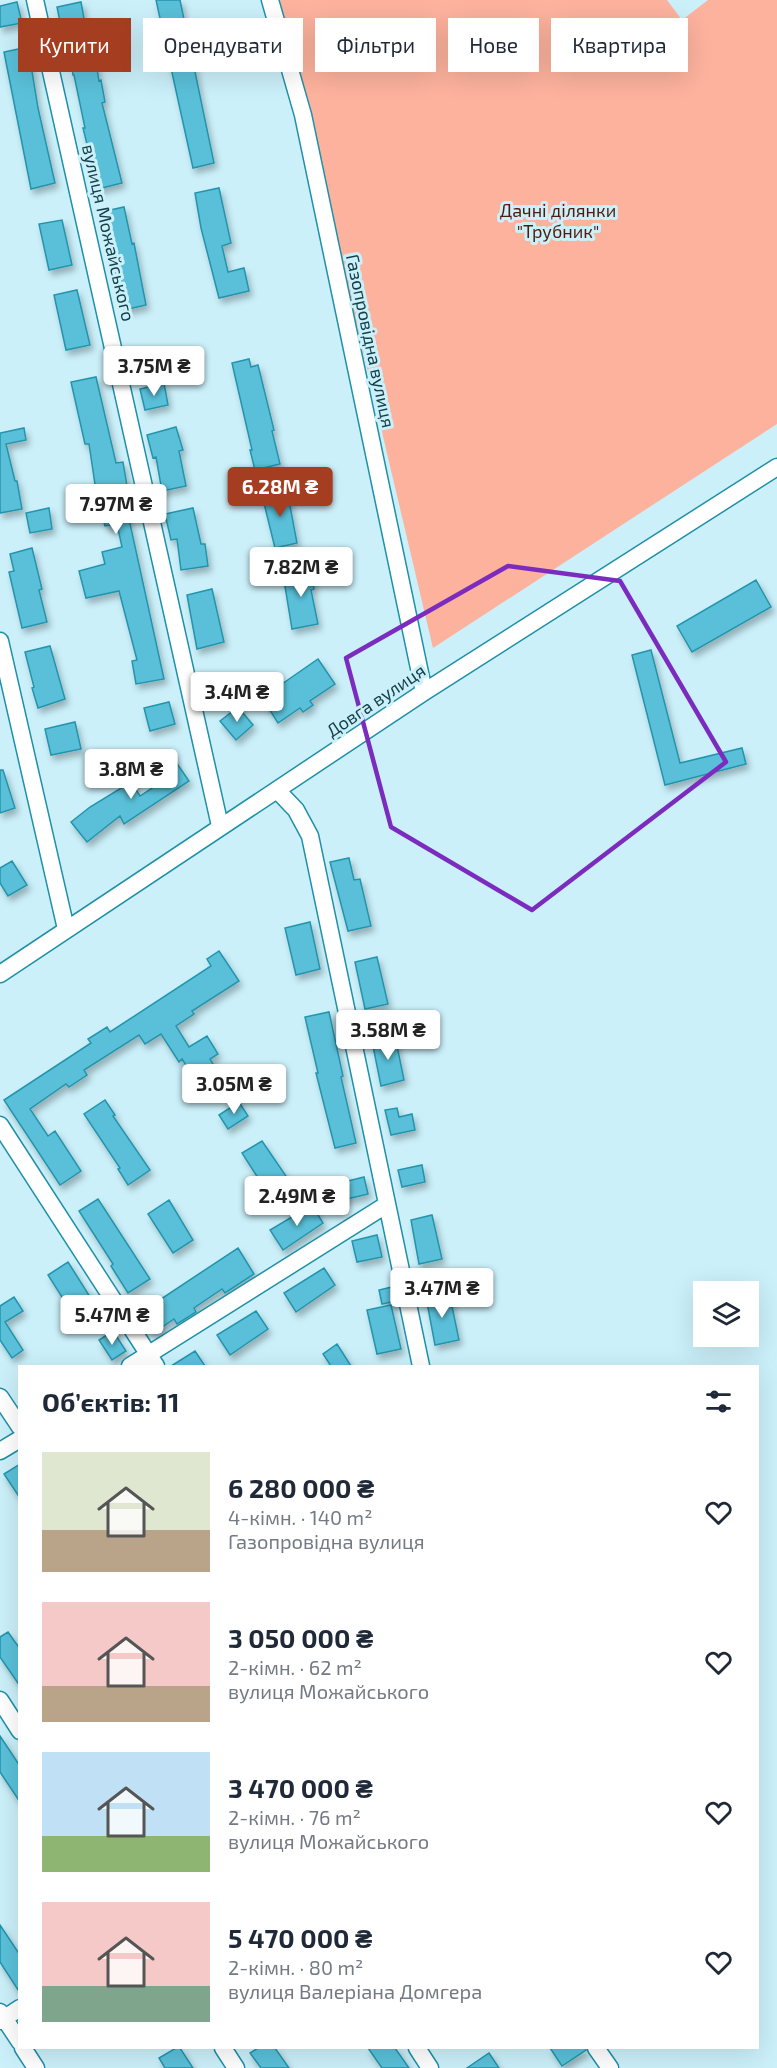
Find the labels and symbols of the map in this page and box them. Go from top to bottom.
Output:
street label: вулиця Можайського [78,142,140,323]
park label: Дачні ділянки "Трубник" [500,199,616,242]
street label: Газопровідна вулиця [342,252,400,430]
pin: 3.75M ₴ [99,346,209,397]
pin: 6.28M ₴ [225,467,335,518]
pin: 7.97M ₴ [61,484,171,535]
pin: 7.82M ₴ [246,547,356,598]
street label: Довга вулиця [322,659,429,741]
pin: 3.4M ₴ [188,672,286,723]
pin: 3.8M ₴ [82,749,180,800]
pin: 3.58M ₴ [333,1010,443,1061]
pin: 3.05M ₴ [179,1064,289,1115]
pin: 2.49M ₴ [242,1176,352,1227]
pin: 3.47M ₴ [387,1268,497,1319]
pin: 5.47M ₴ [57,1295,167,1346]

